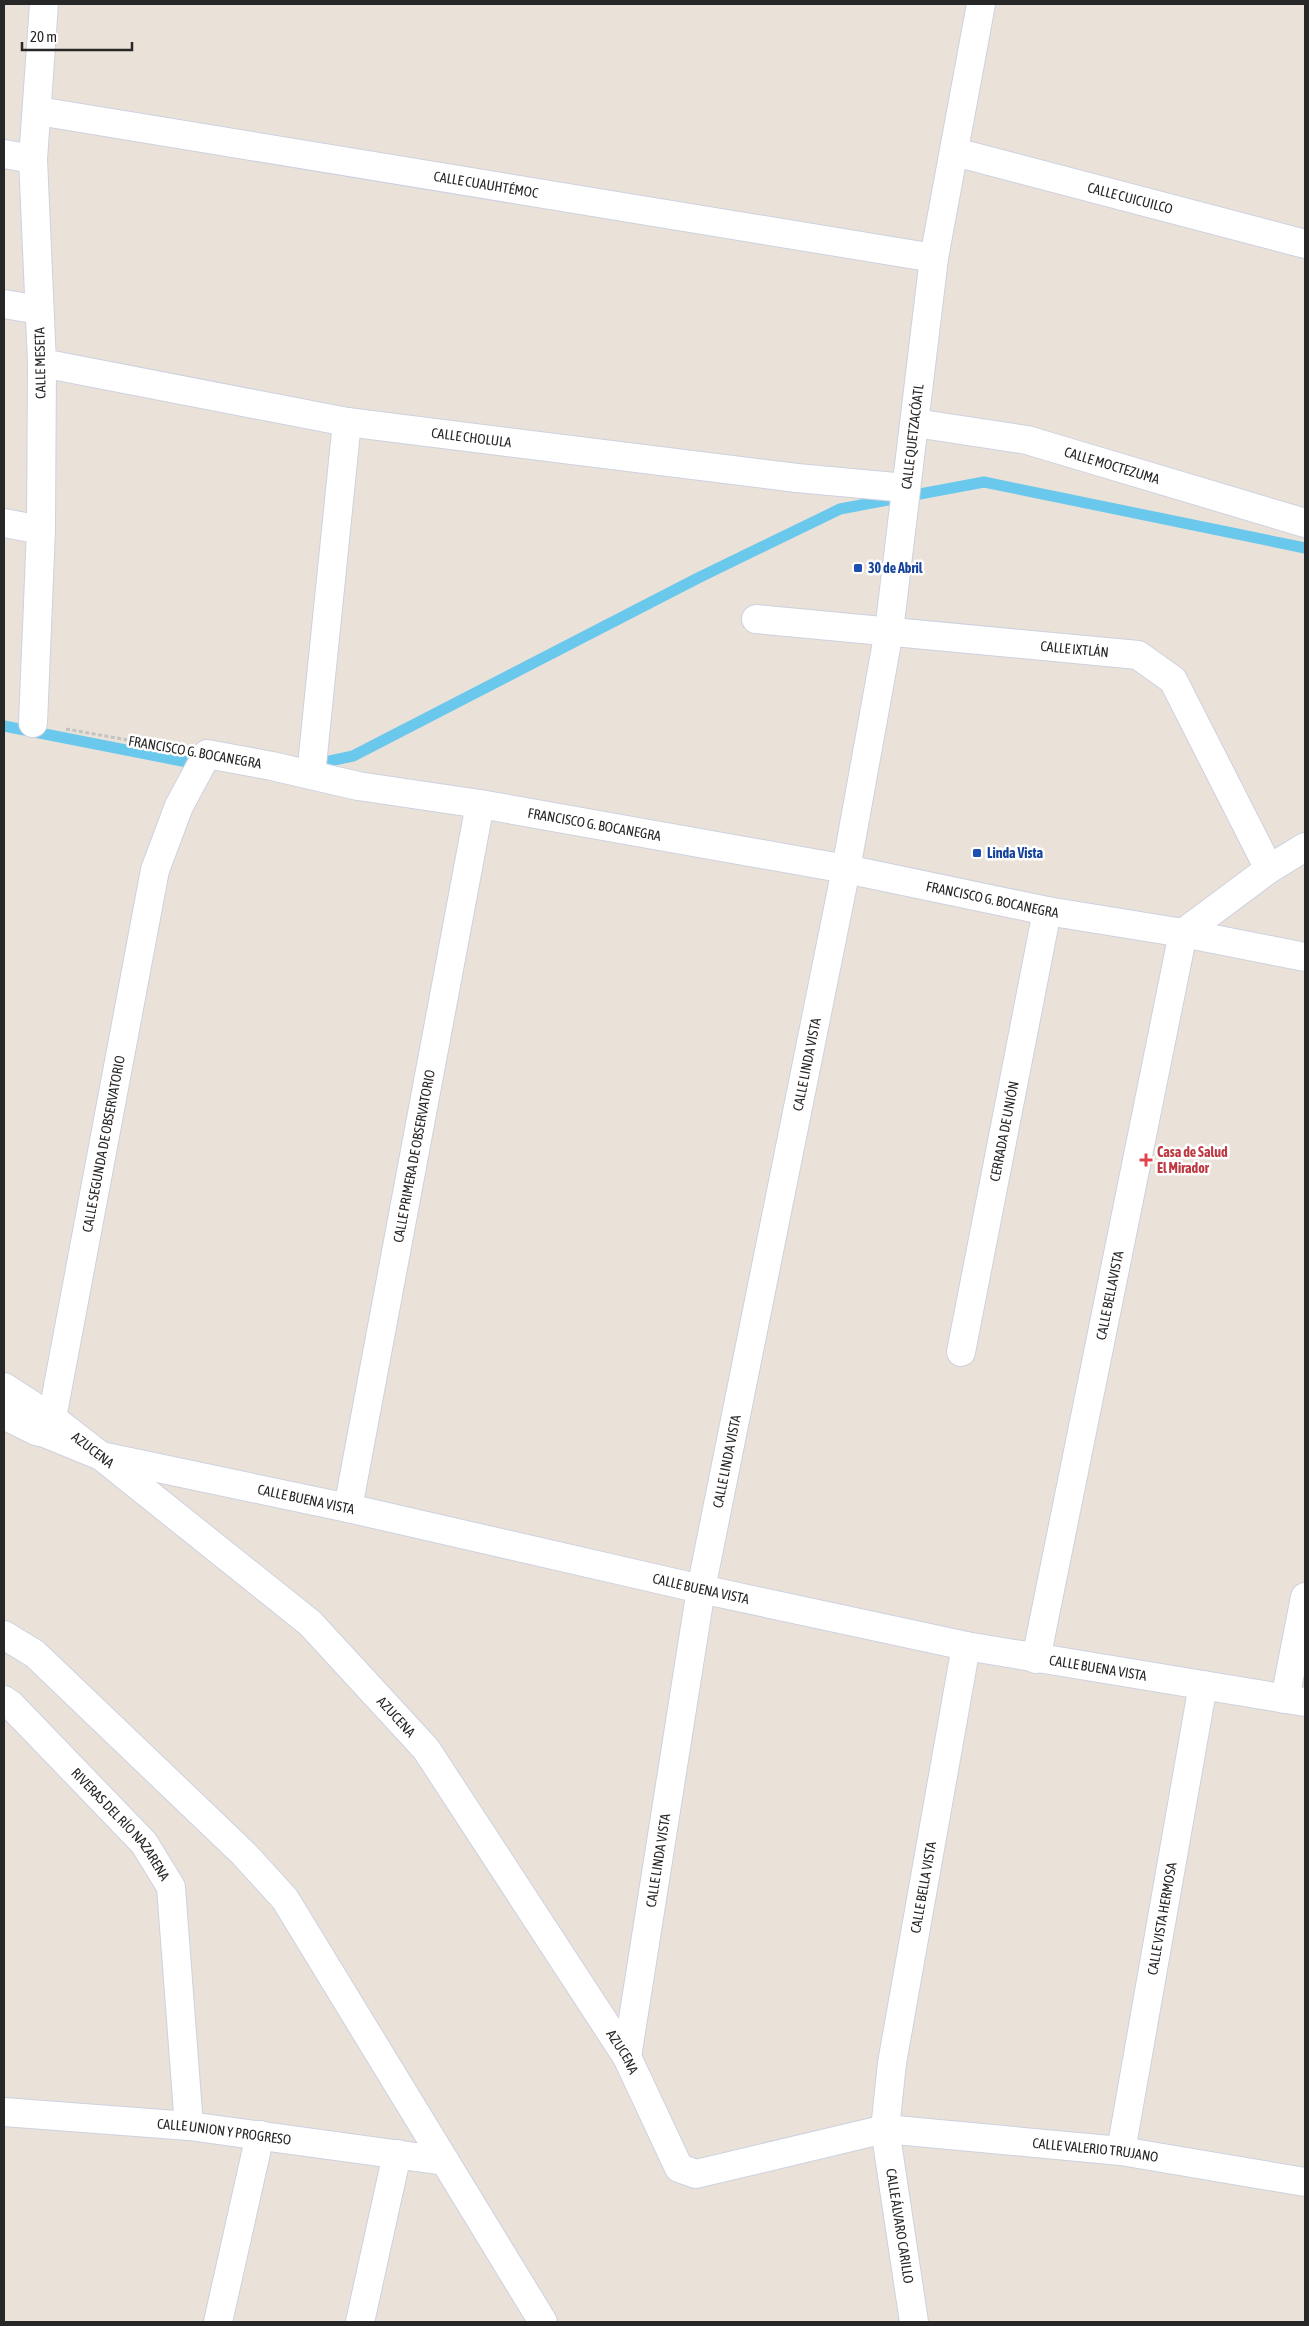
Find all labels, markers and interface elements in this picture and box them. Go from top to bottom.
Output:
scale bar [22,20,132,52]
text: 20 m [30,28,57,45]
street label: CALLE CUAUHTÉMOC [433,168,540,201]
street label: CALLE CUICUILCO [1086,179,1174,217]
street label: CALLE MESETA [31,327,49,399]
street label: CALLE QUETZACÓATL [898,382,927,490]
street label: CALLE CHOLULA [430,425,512,450]
street label: CALLE MOCTEZUMA [1062,444,1162,487]
place label: 30 de Abril [868,560,923,576]
marker: 30 de Abril [852,562,864,574]
street label: CALLE IXTLÁN [1040,638,1109,660]
street label: FRANCISCO G. BOCANEGRA [127,732,263,772]
street label: FRANCISCO G. BOCANEGRA [527,805,663,844]
place label: Linda Vista [987,845,1044,861]
marker: Linda Vista [971,847,983,859]
street label: FRANCISCO G. BOCANEGRA [925,878,1060,921]
street label: CALLE LINDA VISTA [789,1016,824,1112]
street label: CALLE SEGUNDA DE OBSERVATORIO [79,1054,128,1233]
street label: CALLE PRIMERA DE OBSERVATORIO [390,1068,438,1244]
street label: CERRADA DE UNIÓN [986,1080,1022,1183]
place label: Casa de Salud El Mirador [1157,1144,1228,1176]
marker: Casa de Salud El Mirador [1139,1153,1153,1167]
street label: CALLE BELLAVISTA [1093,1249,1126,1341]
street label: CALLE LINDA VISTA [710,1413,744,1509]
street label: AZUCENA [69,1428,117,1471]
street label: CALLE BUENA VISTA [256,1481,356,1517]
street label: CALLE BUENA VISTA [651,1570,751,1607]
street label: CALLE BUENA VISTA [1048,1652,1148,1684]
street label: AZUCENA [374,1693,419,1740]
street label: RIVERAS DEL RÍO NAZARENA [68,1765,173,1883]
street label: CALLE LINDA VISTA [643,1812,673,1908]
street label: CALLE BELLA VISTA [907,1840,939,1934]
street label: CALLE VISTA HERMOSA [1144,1861,1180,1976]
street label: AZUCENA [603,2027,642,2077]
street label: CALLE UNION Y PROGRESO [156,2116,292,2148]
street label: CALLE VALERIO TRUJANO [1032,2135,1160,2165]
street label: CALLE ÁLVARO CARILLO [883,2167,917,2285]

